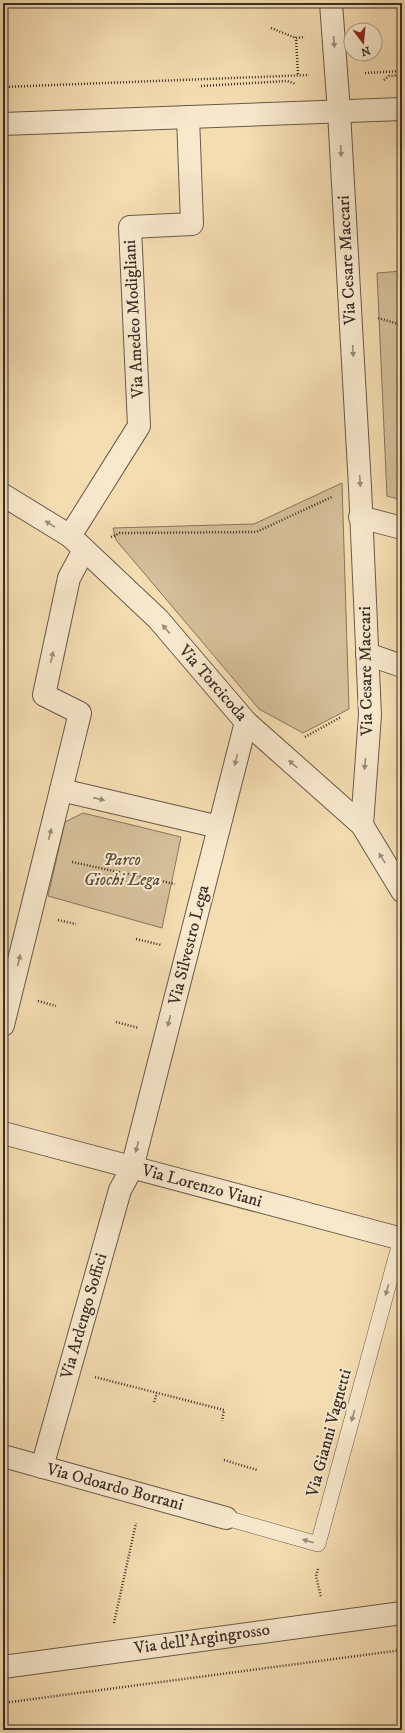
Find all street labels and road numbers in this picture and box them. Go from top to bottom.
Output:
street label: Via Cesare Maccari [333,195,361,326]
street label: Via Amedeo Modigliani [119,239,149,400]
street label: Via Cesare Maccari [354,606,378,737]
street label: Via Torcicoda [173,639,253,726]
street label: Via Silvestro Lega [163,882,215,1008]
street label: Via Lorenzo Viani [139,1159,264,1213]
street label: Via Ardengo Soffici [55,1251,112,1382]
street label: Via Gianni Vagnetti [301,1367,357,1500]
street label: Via Odoardo Borrani [43,1458,186,1516]
street label: Via dell'Argingrosso [132,1619,271,1660]

